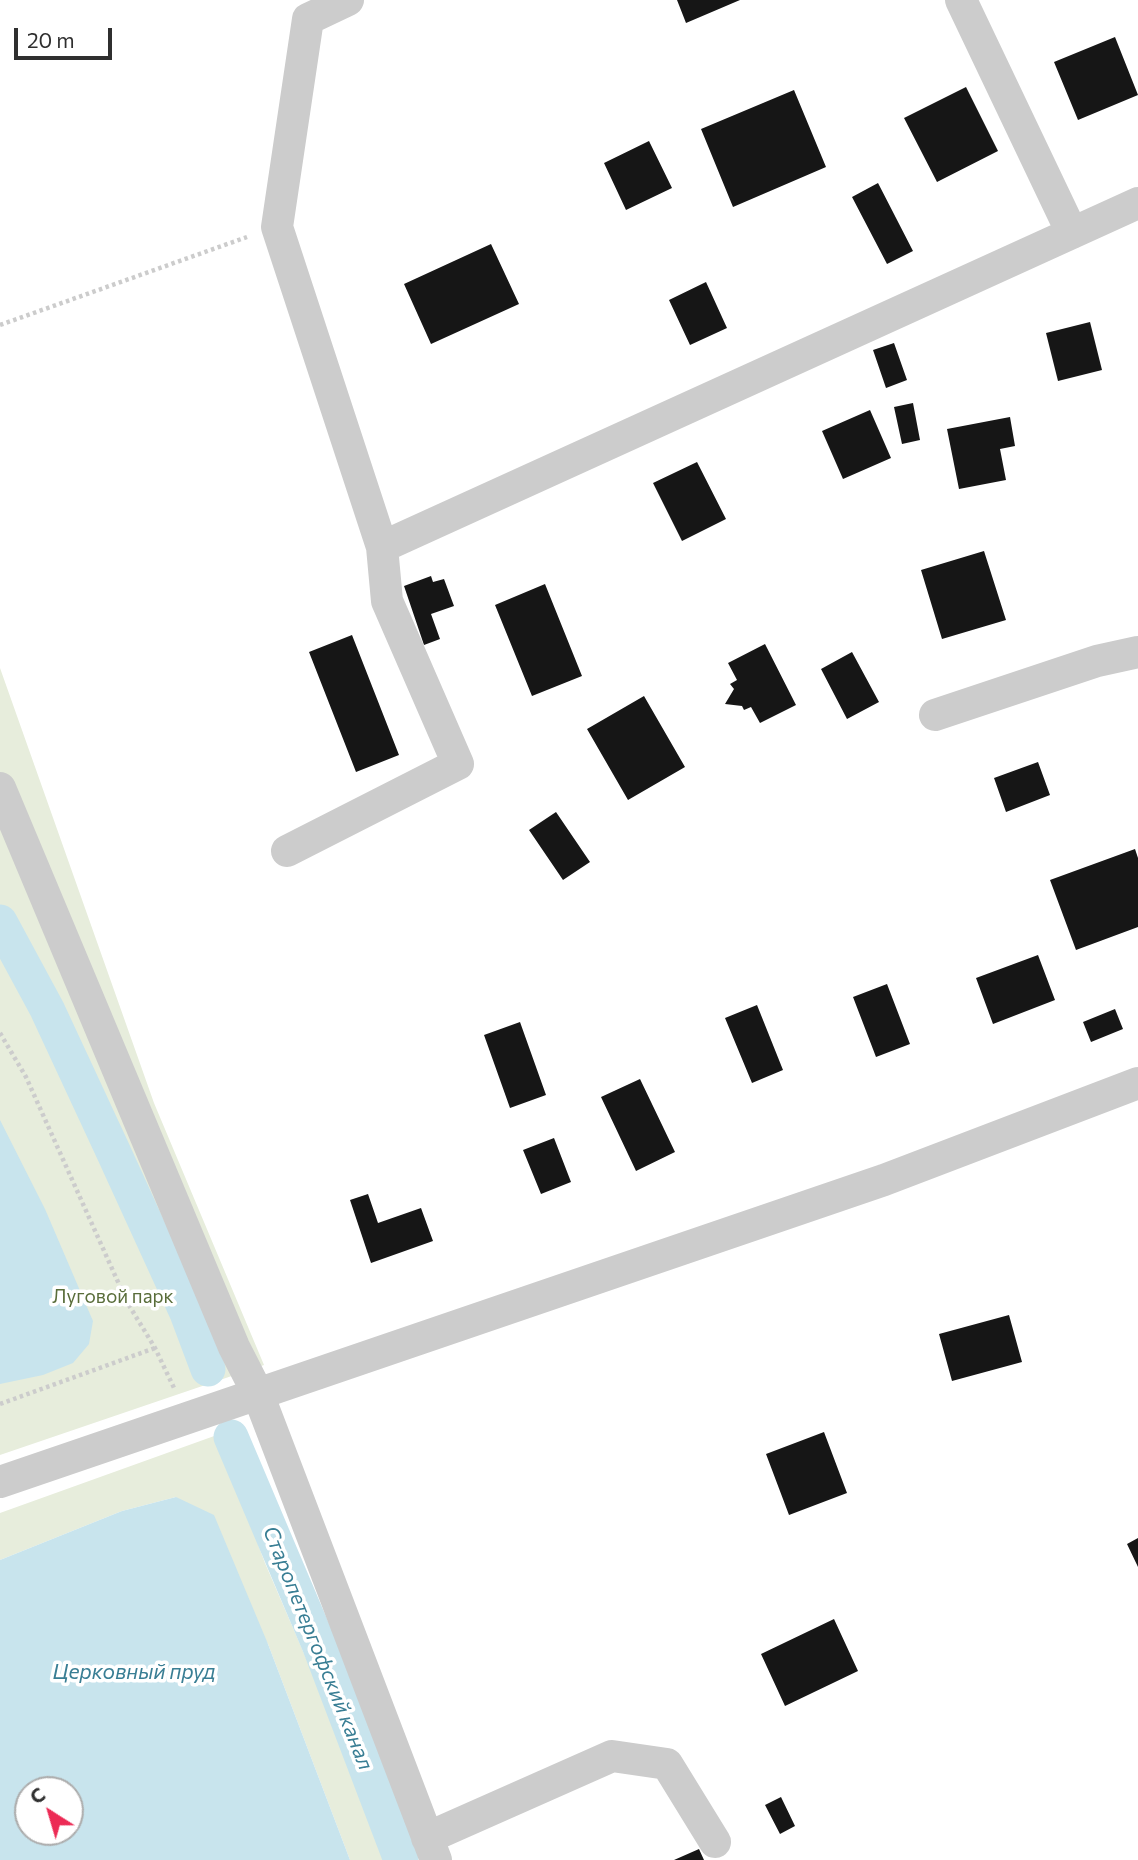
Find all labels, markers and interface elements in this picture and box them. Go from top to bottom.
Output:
scale bar [18,14,116,58]
text: 20 m [27,27,75,52]
park label: Луговой парк [52,1286,174,1308]
water label: Старопетергофский канал [257,1522,379,1774]
water label: Церковный пруд [52,1659,216,1685]
north arrow [14,1776,84,1846]
text: С [25,1782,49,1809]

